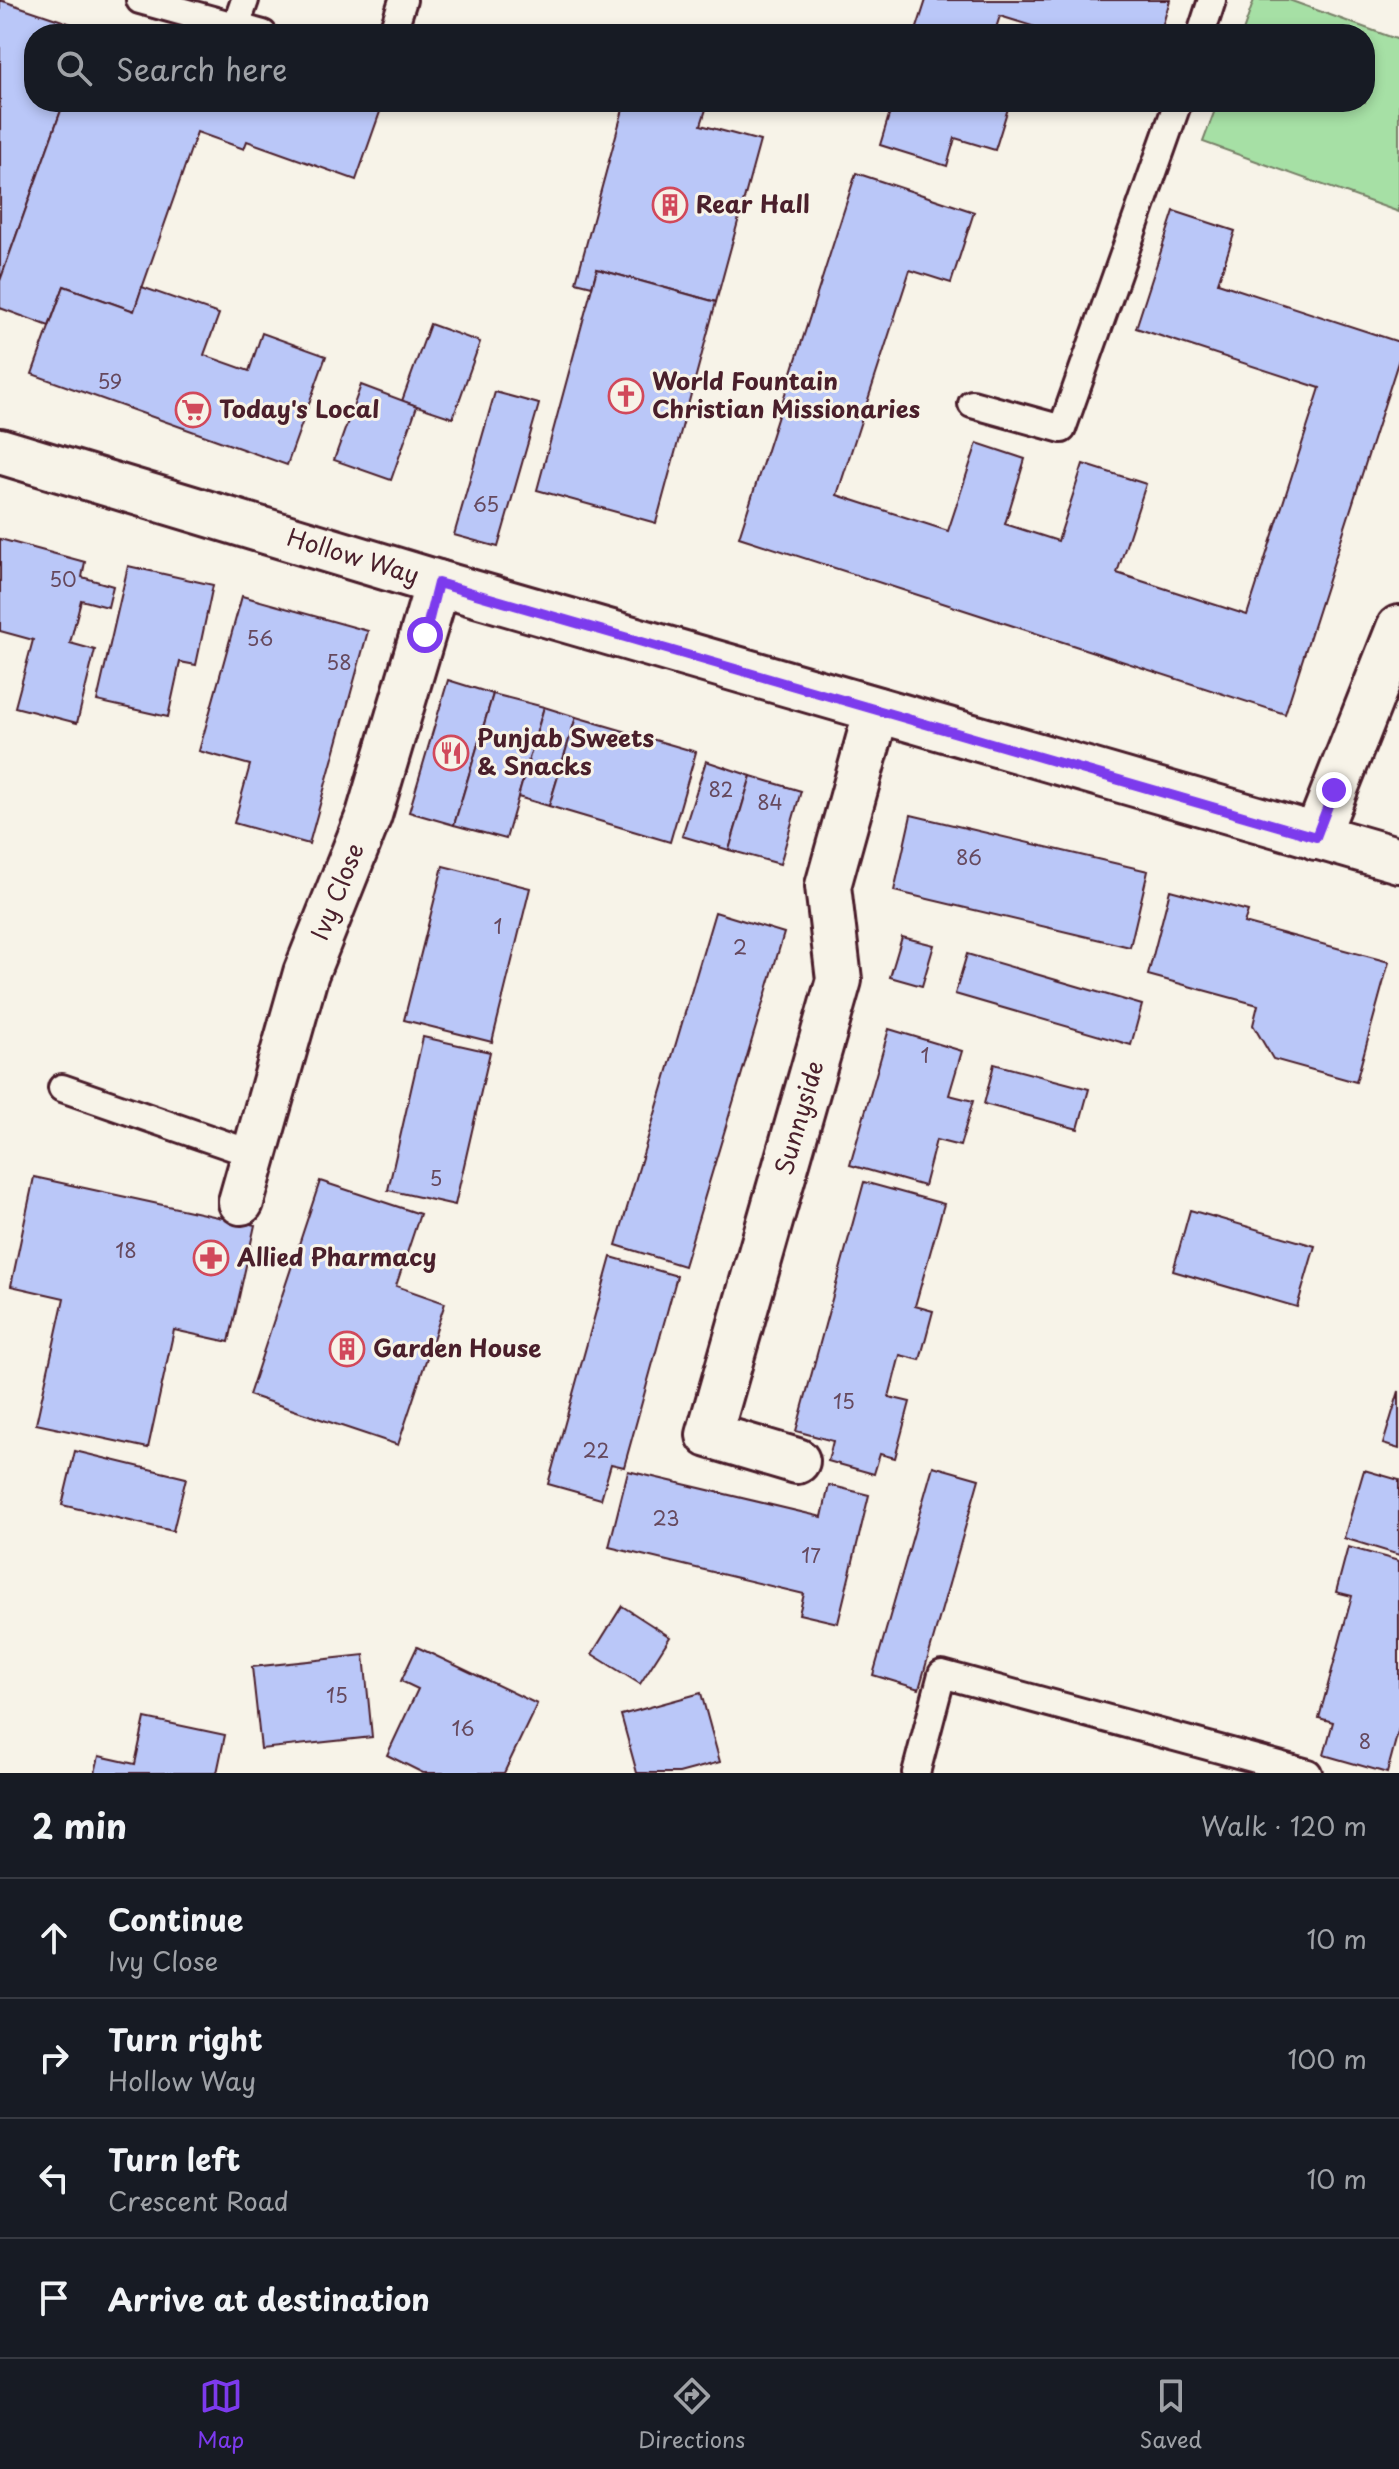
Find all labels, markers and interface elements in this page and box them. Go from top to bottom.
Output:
search box [24,24,1375,112]
icon: search [52,46,96,90]
text: Search here [116,46,288,91]
place label: Rear Hall [696,185,810,221]
building icon: Rear Hall [651,186,689,224]
place label: World Fountain Christian Missionaries [652,362,920,426]
house number: 59 [98,366,122,396]
church icon: World Fountain Christian Missionaries [607,377,645,415]
place label: Today's Local [219,390,379,426]
supermarket icon: Today's Local [174,391,212,429]
house number: 65 [473,489,499,519]
street label: Hollow Way [283,518,424,592]
house number: 50 [49,564,77,594]
route start [407,617,443,653]
house number: 56 [247,623,273,653]
house number: 58 [326,647,352,677]
place label: Punjab Sweets & Snacks [477,719,654,783]
restaurant icon: Punjab Sweets & Snacks [432,734,470,772]
route end [1316,772,1352,808]
house number: 82 [709,774,733,804]
house number: 84 [757,787,783,817]
street label: Ivy Close [300,837,372,945]
house number: 86 [956,842,982,872]
house number: 1 [494,911,502,941]
house number: 2 [733,932,747,962]
house number: 1 [921,1040,929,1070]
street label: Sunnyside [765,1056,832,1179]
house number: 5 [430,1163,442,1193]
house number: 18 [115,1235,137,1265]
place label: Allied Pharmacy [236,1238,436,1274]
pharmacy icon: Allied Pharmacy [192,1239,230,1277]
place label: Garden House [373,1329,541,1365]
building icon: Garden House [328,1330,366,1368]
house number: 15 [833,1386,855,1416]
house number: 22 [583,1435,609,1465]
house number: 23 [652,1503,680,1533]
house number: 17 [801,1540,821,1570]
house number: 15 [326,1680,348,1710]
house number: 16 [452,1713,475,1743]
house number: 8 [1359,1726,1371,1756]
text: 2 min [32,1799,127,1851]
text: Walk · 120 m [1201,1806,1367,1845]
text: Continue [108,1896,243,1941]
icon: ahead [32,1916,76,1960]
text: 10 m [1306,1919,1367,1958]
text: Ivy Close [108,1941,218,1980]
text: Turn right [108,2016,263,2061]
icon: right [32,2036,76,2080]
text: 100 m [1287,2039,1367,2078]
text: Hollow Way [108,2061,256,2100]
text: Turn left [108,2136,240,2181]
icon: left [32,2156,76,2200]
text: 10 m [1306,2159,1367,2198]
text: Crescent Road [108,2181,289,2220]
icon: arrive [32,2276,76,2320]
text: Arrive at destination [108,2276,430,2321]
tab: Map [197,2374,244,2455]
tab: Directions [638,2374,745,2455]
tab: Saved [1139,2374,1202,2455]

